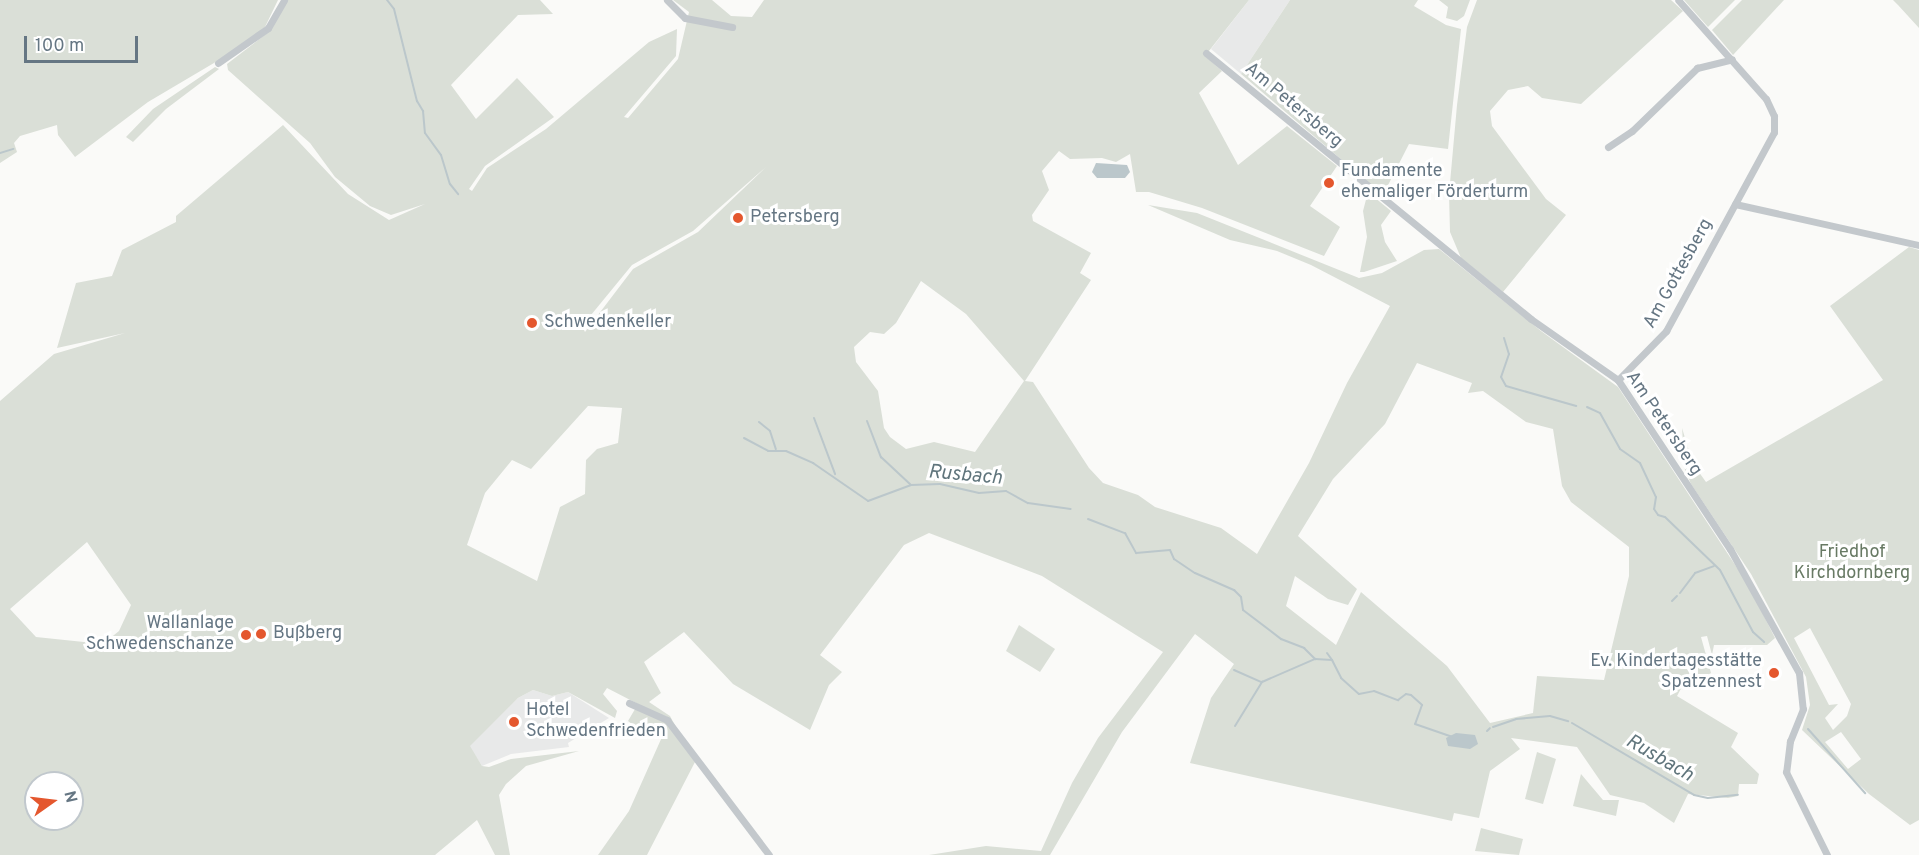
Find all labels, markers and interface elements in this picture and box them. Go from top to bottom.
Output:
scale bar [27,24,141,62]
text: 100 m [35,35,84,58]
street label: Am Petersberg [1240,59,1346,153]
place label: Fundamente ehemaliger Förderturm [1341,162,1528,204]
marker: Fundamente ehemaliger Förderturm [1322,176,1336,190]
place label: Petersberg [750,207,840,229]
marker: Petersberg [731,211,745,225]
street label: Am Gottesberg [1640,215,1718,333]
place label: Schwedenkeller [544,312,671,334]
marker: Schwedenkeller [525,316,539,330]
street label: Am Petersberg [1620,368,1706,480]
water label: Rusbach [927,461,1003,491]
park label: Friedhof Kirchdornberg [1794,543,1910,586]
place label: Wallanlage Schwedenschanze [86,614,234,656]
place label: Bußberg [273,623,342,645]
marker: Bußberg [254,627,268,641]
marker: Wallanlage Schwedenschanze [239,628,253,642]
place label: Ev. Kindertagesstätte Spatzennest [1590,652,1762,694]
marker: Ev. Kindertagesstätte Spatzennest [1767,666,1781,680]
place label: Hotel Schwedenfrieden [526,701,666,744]
marker: Hotel Schwedenfrieden [507,715,521,729]
water label: Rusbach [1621,730,1697,788]
north arrow [24,771,84,831]
text: N [58,789,81,805]

